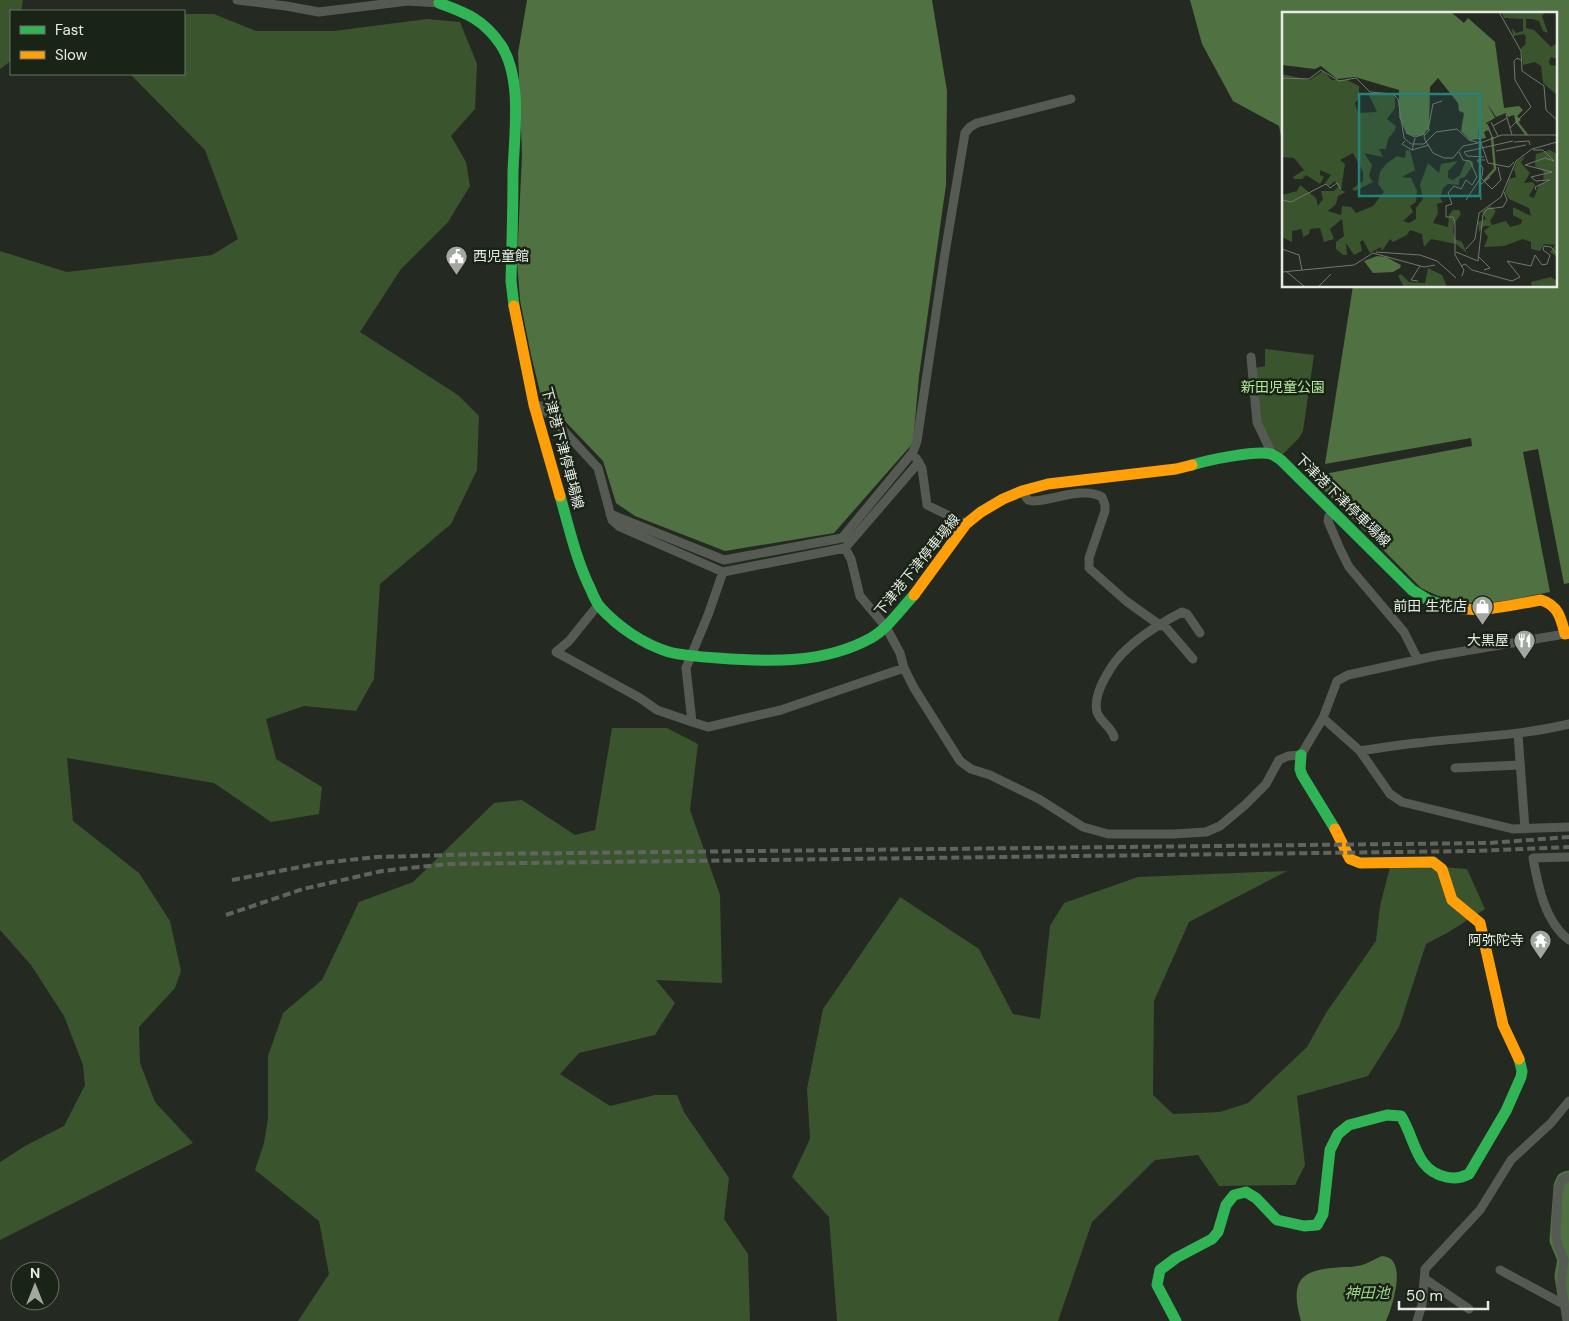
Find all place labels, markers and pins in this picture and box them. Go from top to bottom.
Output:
public building icon: 西児童館 [445,244,469,275]
place label: 西児童館 [473,247,529,265]
shop icon: 前田 生花店 [1471,594,1495,625]
place label: 前田 生花店 [1393,597,1467,615]
restaurant icon: 大黒屋 [1513,628,1537,659]
place label: 大黒屋 [1467,631,1509,649]
temple icon: 阿弥陀寺 [1528,928,1552,959]
place label: 阿弥陀寺 [1468,931,1524,949]

